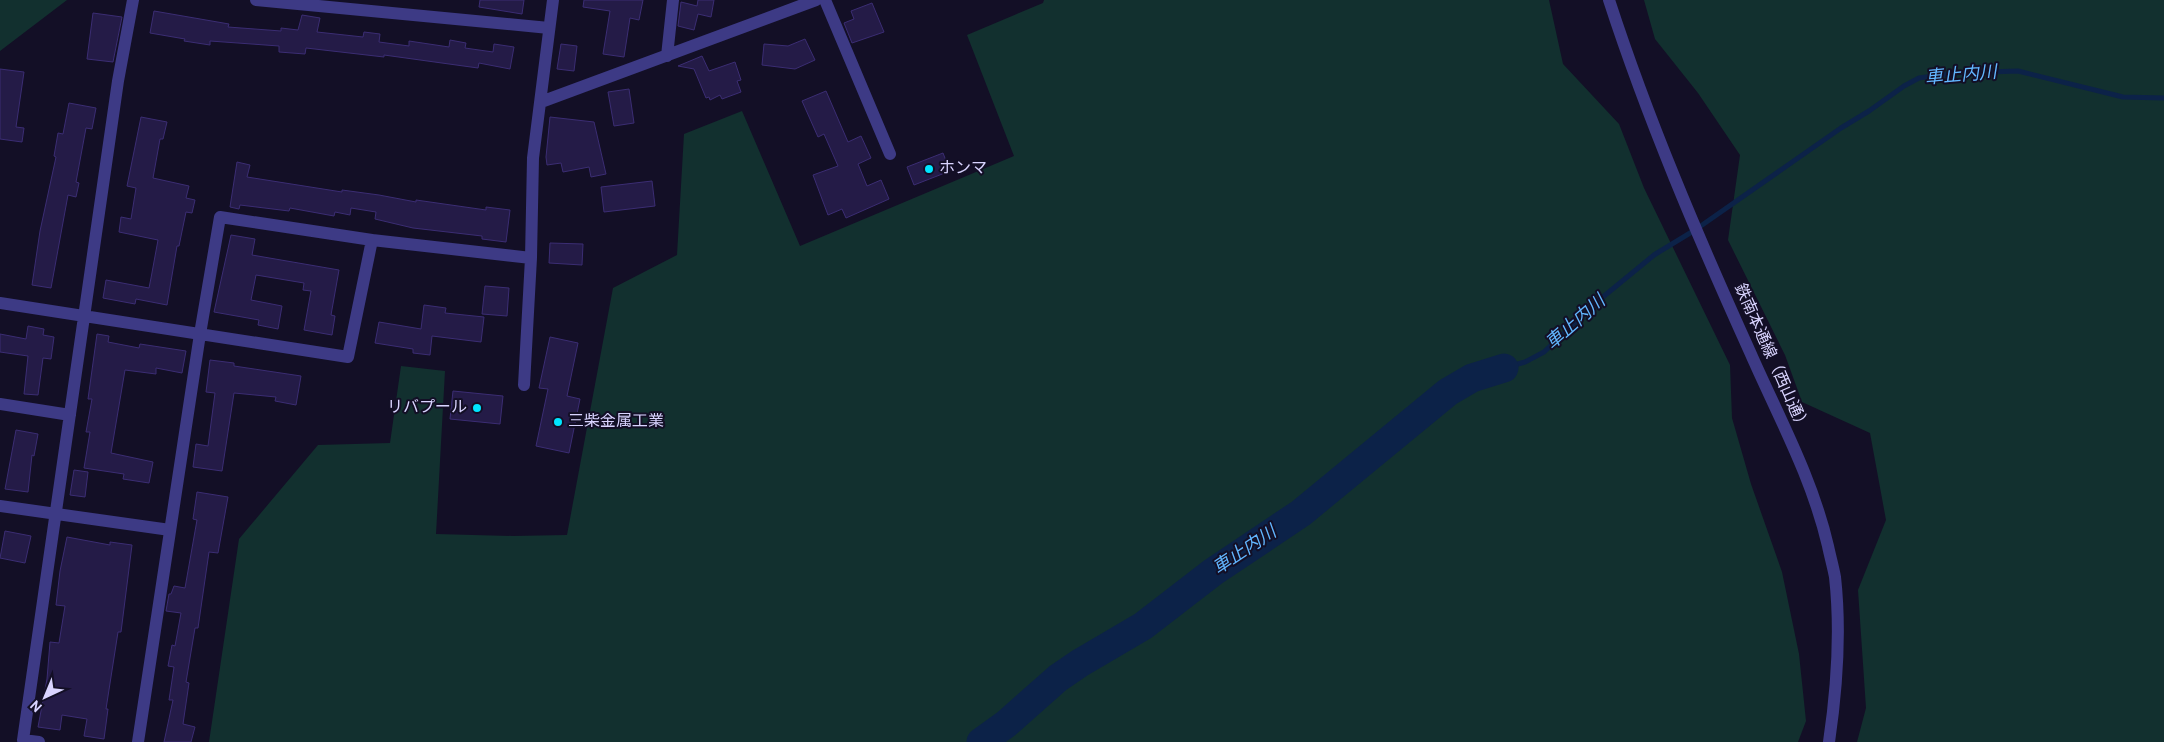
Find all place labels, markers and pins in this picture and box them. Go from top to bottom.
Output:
place label: ホンマ [939,159,987,179]
marker: ホンマ [923,163,935,175]
place label: リバプール [387,398,467,418]
marker: リバプール [471,402,483,414]
place label: 三柴金属工業 [568,412,664,432]
marker: 三柴金属工業 [552,416,564,428]

